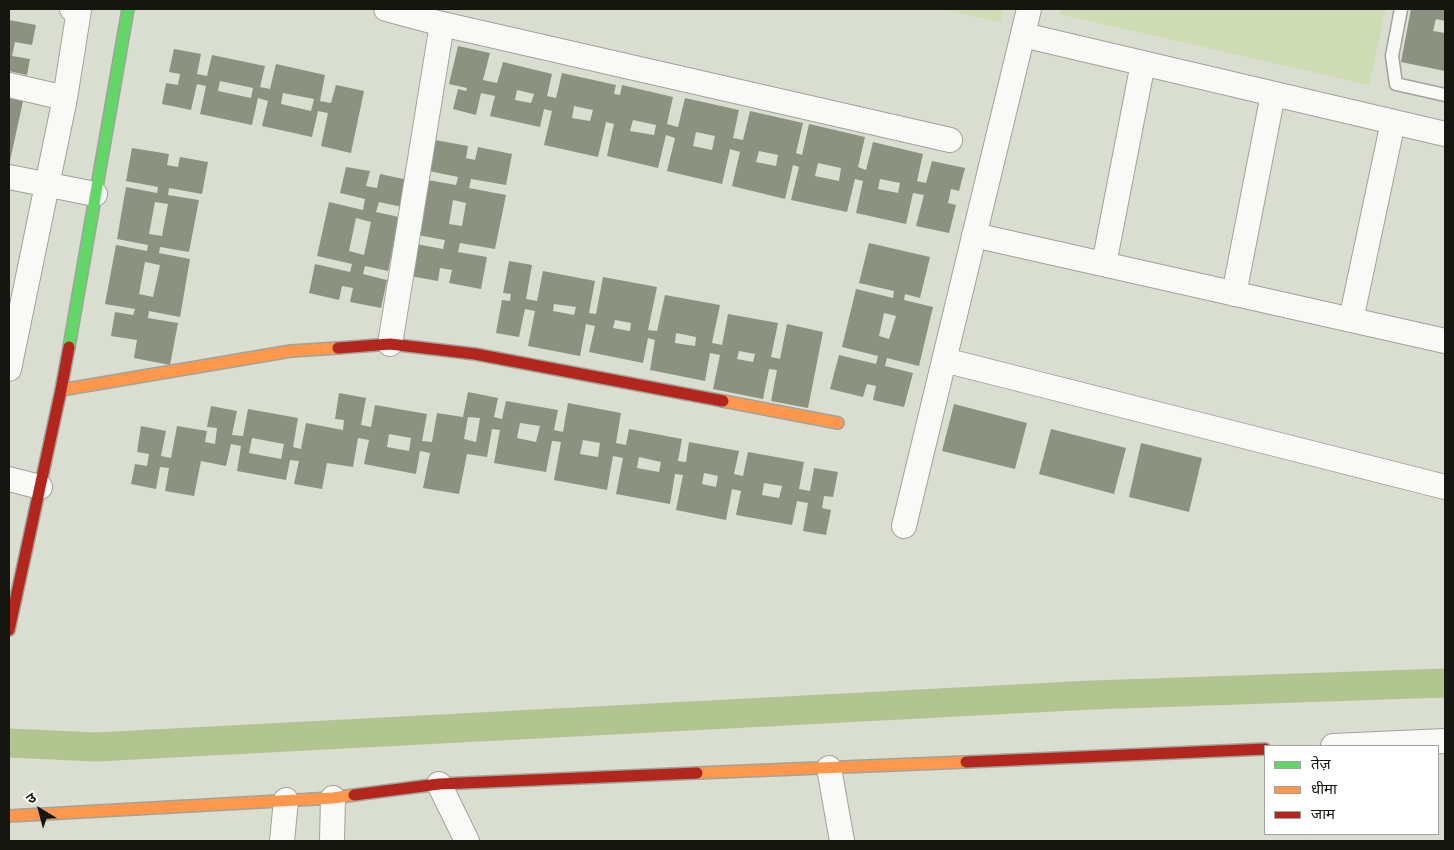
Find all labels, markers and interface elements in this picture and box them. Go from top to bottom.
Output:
legend [1264,745,1439,835]
text: तेज़ [1311,755,1331,773]
text: धीमा [1311,780,1337,798]
north arrow [15,785,65,835]
text: उ [23,789,39,807]
text: जाम [1311,805,1335,823]

